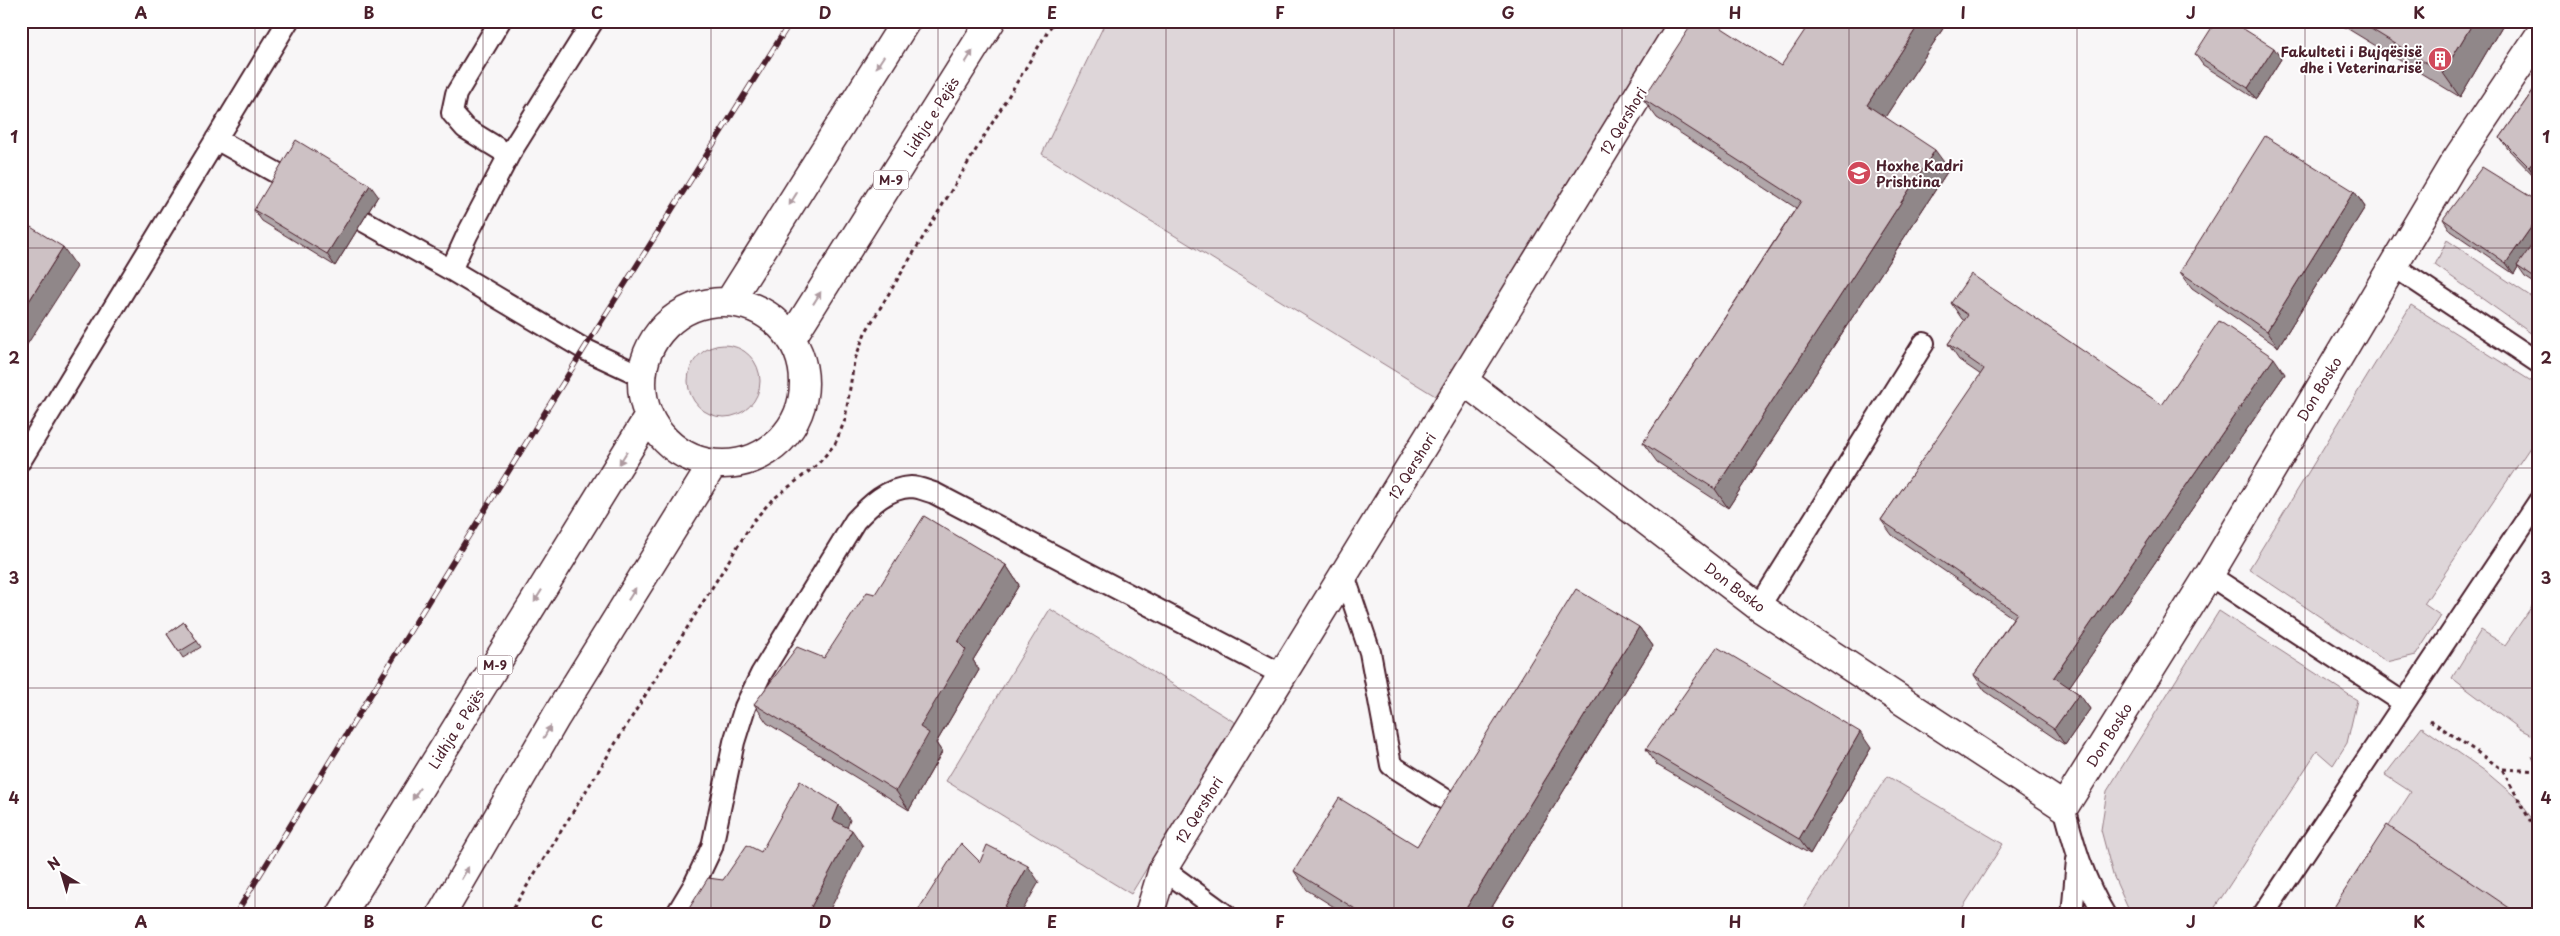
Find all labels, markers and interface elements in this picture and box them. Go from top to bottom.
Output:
text: A [135,0,148,24]
text: B [364,0,375,24]
text: C [591,0,603,24]
text: D [819,0,831,24]
text: E [1047,0,1057,24]
text: F [1275,0,1285,24]
text: G [1501,0,1515,24]
text: H [1729,0,1741,24]
text: I [1960,0,1966,24]
text: J [2186,0,2196,24]
text: K [2413,0,2425,24]
place label: Fakulteti i Bujqësisë dhe i Veterinarisë [2280,41,2422,78]
building icon: Fakulteti i Bujqësisë dhe i Veterinarisë [2427,46,2453,72]
one-way arrow [965,50,974,63]
one-way arrow [875,56,885,69]
street label: Lidhja e Pejës [898,73,964,161]
street label: 12 Qershori [1595,83,1652,159]
text: 1 [10,124,18,148]
text: 1 [2542,124,2550,148]
place label: Hoxhe Kadri Prishtina [1876,155,1963,192]
school or university icon: Hoxhe Kadri Prishtina [1846,160,1872,186]
road number: M-9 [874,170,908,190]
one-way arrow [788,193,797,206]
one-way arrow [813,291,822,304]
text: 2 [8,345,20,369]
text: 2 [2540,345,2552,369]
street label: Don Bosko [2291,353,2347,425]
street label: 12 Qershori [1383,428,1441,504]
one-way arrow [619,451,628,464]
street label: Don Bosko [1700,557,1770,617]
text: 3 [9,565,19,589]
text: 3 [2541,565,2551,589]
one-way arrow [628,587,637,600]
one-way arrow [533,589,542,602]
road number: M-9 [478,656,512,674]
street label: Lidhja e Pejës [423,685,489,773]
street label: Don Bosko [2081,699,2137,771]
one-way arrow [543,726,552,739]
street label: 12 Qershori [1170,772,1228,848]
text: 4 [9,785,20,809]
text: 4 [2541,785,2552,809]
one-way arrow [411,787,420,800]
north arrow [38,848,88,898]
text: N [43,852,65,875]
one-way arrow [461,866,470,879]
text: A [135,909,148,933]
text: B [364,909,375,933]
text: C [591,909,603,933]
text: D [819,909,831,933]
text: E [1047,909,1057,933]
text: F [1275,909,1285,933]
text: G [1501,909,1515,933]
text: H [1729,909,1741,933]
text: I [1960,909,1966,933]
text: J [2186,909,2196,933]
text: K [2413,909,2425,933]

